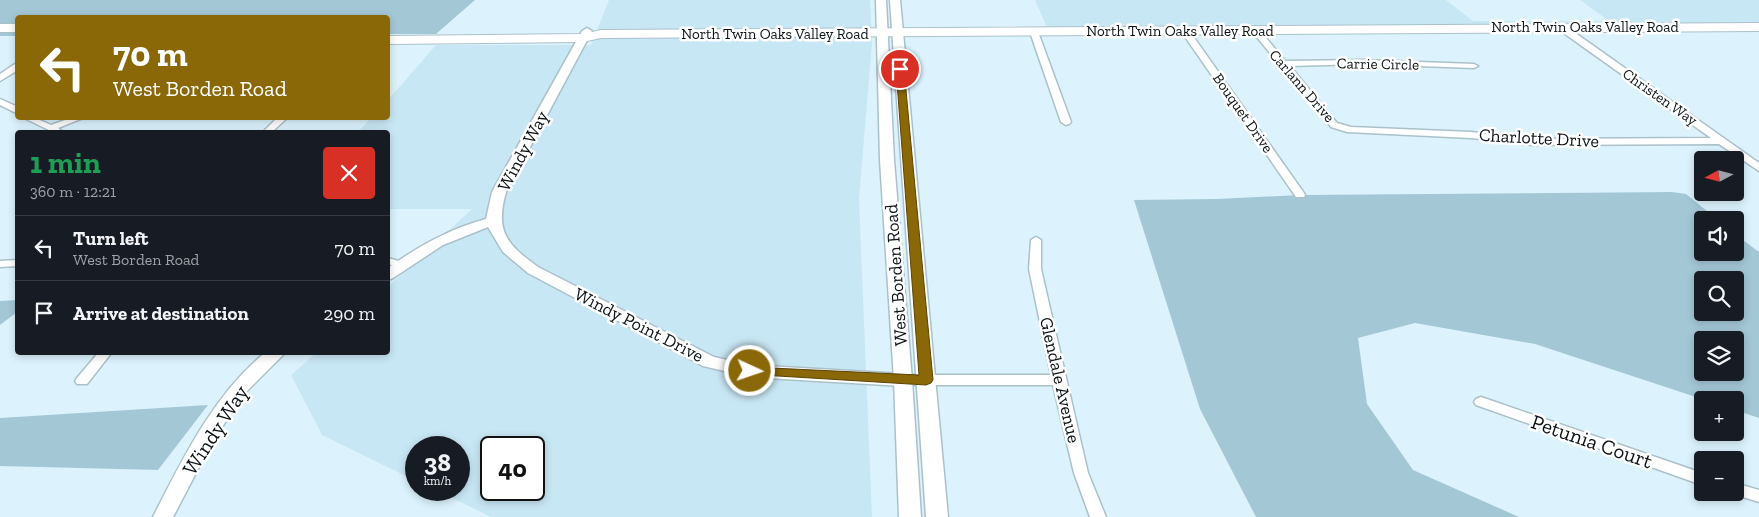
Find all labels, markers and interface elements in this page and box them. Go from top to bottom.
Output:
street label: North Twin Oaks Valley Road [1491,18,1680,36]
street label: North Twin Oaks Valley Road [1086,22,1275,40]
street label: North Twin Oaks Valley Road [681,25,870,43]
text: 70 m [113,33,188,75]
icon: left [30,35,95,100]
street label: Carlann Drive [1266,46,1338,126]
pin [879,48,921,90]
street label: Carrie Circle [1337,54,1419,74]
icon: arrive [886,55,914,83]
street label: Christen Way [1619,65,1701,130]
street label: Bouquet Drive [1209,70,1277,156]
text: West Borden Road [113,75,287,102]
street label: Windy Way [493,107,554,195]
street label: Charlotte Drive [1478,124,1600,152]
text: 1 min [30,145,101,181]
button: close [323,147,375,199]
north arrow [1694,151,1744,201]
map controls [1694,151,1744,501]
text: 360 m · 12:21 [30,182,116,201]
street label: West Borden Road [880,203,912,347]
button: sound [1694,211,1744,261]
text: Turn left [73,227,148,250]
icon: left [30,234,58,262]
text: 70 m [334,237,375,260]
text: West Borden Road [73,250,199,269]
button: search [1694,271,1744,321]
street label: Windy Point Drive [571,283,707,367]
icon: arrive [30,299,58,327]
text: Arrive at destination [73,302,249,325]
text: 290 m [323,302,375,325]
street label: Glendale Avenue [1035,315,1085,445]
button: layers [1694,331,1744,381]
position arrow [723,344,775,396]
street label: Windy Way [177,380,253,480]
button: + [1694,391,1744,441]
street label: Petunia Court [1528,409,1656,473]
speed limit sign: 40 [480,436,545,501]
text: 38 [424,447,451,477]
button: − [1694,451,1744,501]
text: km/h [424,474,451,488]

